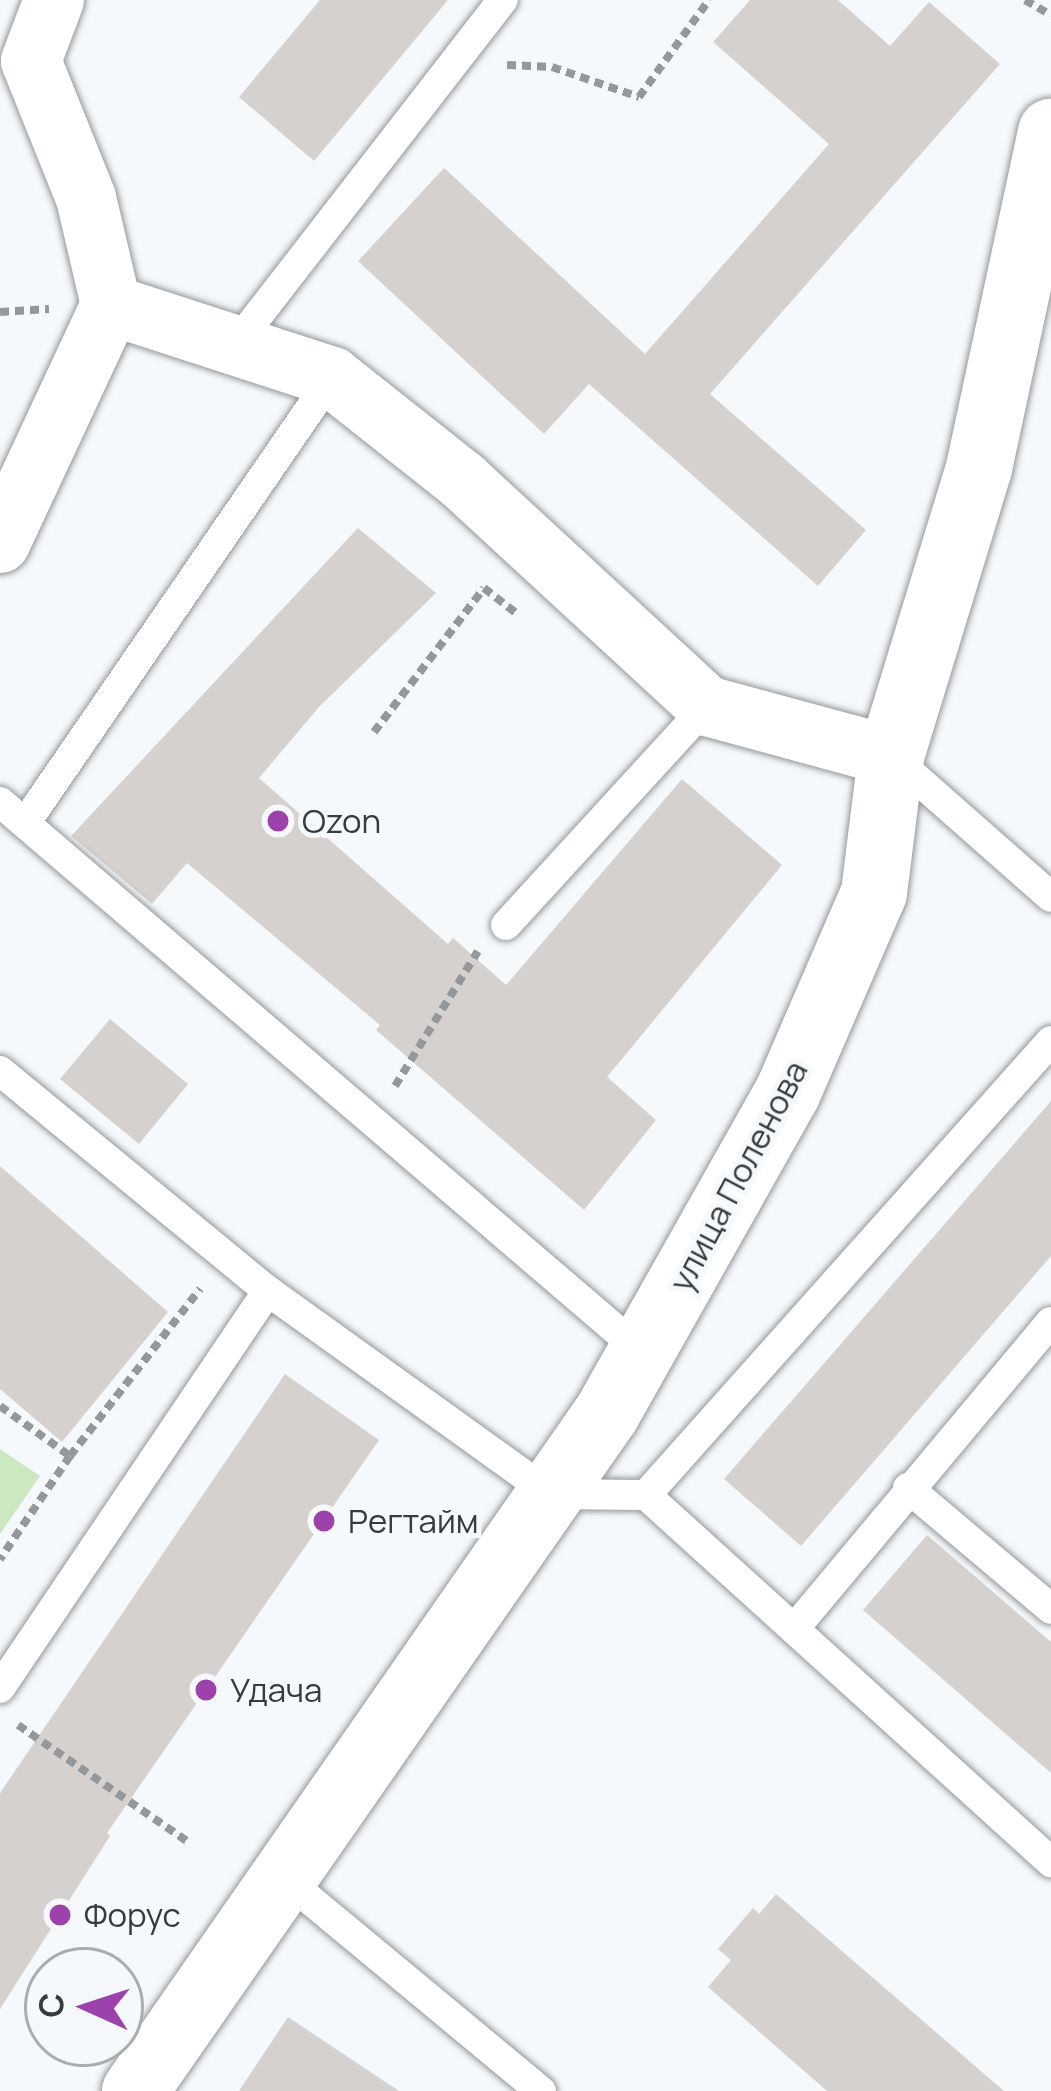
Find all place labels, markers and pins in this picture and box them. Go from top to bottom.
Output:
place label: Ozon [302,801,381,841]
marker: Ozon [265,808,291,834]
place label: Регтайм [348,1501,479,1541]
marker: Регтайм [311,1508,337,1534]
place label: Удача [230,1670,322,1710]
marker: Удача [193,1677,219,1703]
place label: Форус [84,1895,181,1935]
marker: Форус [47,1902,73,1928]

